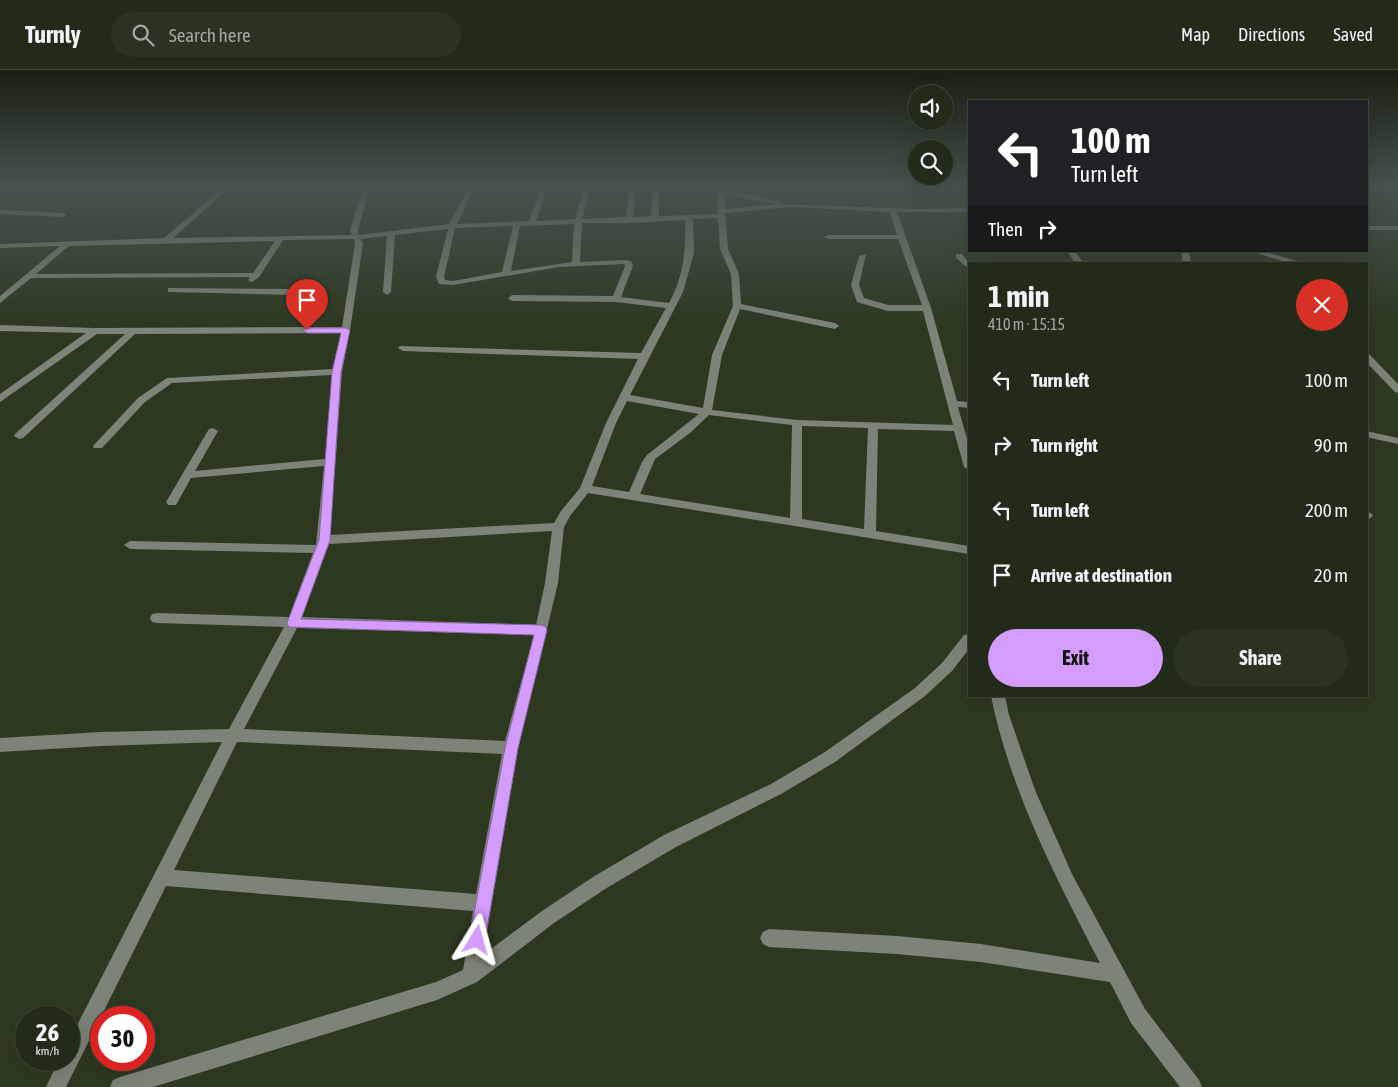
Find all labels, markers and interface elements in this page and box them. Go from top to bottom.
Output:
search box [111,12,461,57]
text: Turnly [25,21,81,48]
icon: search [129,21,157,49]
text: Search here [169,24,251,46]
text: Map [1181,24,1210,45]
text: Directions [1238,24,1305,45]
text: Saved [1333,24,1373,45]
map controls [908,85,953,185]
button: sound [908,85,953,130]
icon: left [988,120,1053,185]
text: 100 m [1071,120,1150,160]
button: search [908,140,953,185]
text: Turn left [1071,161,1138,187]
icon: right [1033,215,1061,243]
text: Then [988,218,1023,240]
pin [286,279,328,330]
text: 1 min [988,279,1049,313]
button: close [1296,279,1348,331]
icon: arrive [293,286,321,314]
text: 410 m · 15:15 [988,315,1065,333]
icon: left [988,366,1016,394]
text: Turn left [1031,369,1089,391]
text: 100 m [1305,369,1348,391]
icon: right [988,431,1016,459]
text: Turn right [1031,434,1098,456]
text: 90 m [1314,434,1348,456]
icon: left [988,496,1016,524]
text: Turn left [1031,499,1089,521]
text: 200 m [1305,499,1348,521]
icon: arrive [988,561,1016,589]
text: Arrive at destination [1031,564,1172,586]
text: 20 m [1314,564,1348,586]
button: Exit [988,629,1163,687]
button: Share [1173,629,1348,687]
position arrow [450,913,502,965]
speed limit sign: 30 [90,1006,155,1071]
text: 26 [36,1018,59,1046]
text: km/h [36,1044,59,1058]

